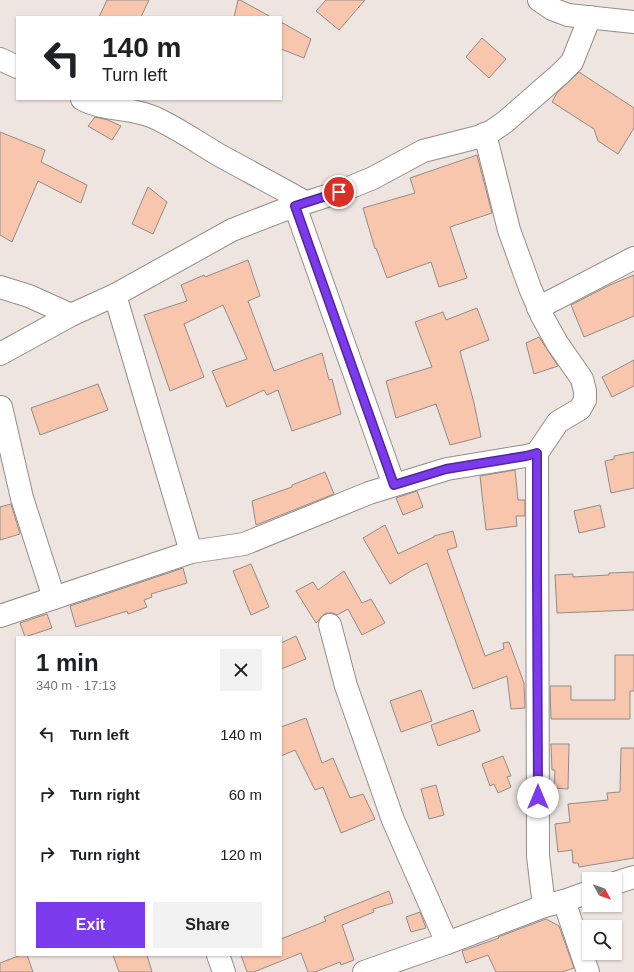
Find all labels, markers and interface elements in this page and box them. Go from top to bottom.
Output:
icon: left [36,32,88,84]
text: 140 m [102,32,181,63]
text: Turn left [102,65,167,85]
pin [322,175,356,209]
icon: arrive [328,181,350,203]
text: 1 min [36,649,99,676]
button: close [220,649,262,691]
text: 340 m · 17:13 [36,678,116,693]
icon: left [36,723,58,745]
text: Turn left [70,726,129,743]
text: 140 m [220,726,262,743]
position arrow [517,776,559,818]
icon: right [36,783,58,805]
text: Turn right [70,786,140,803]
text: 60 m [229,786,262,803]
icon: right [36,843,58,865]
text: Turn right [70,846,140,863]
text: 120 m [220,846,262,863]
north arrow [582,872,622,912]
map controls [582,872,622,960]
button: Exit [36,902,145,948]
button: Share [153,902,262,948]
button: search [582,920,622,960]

